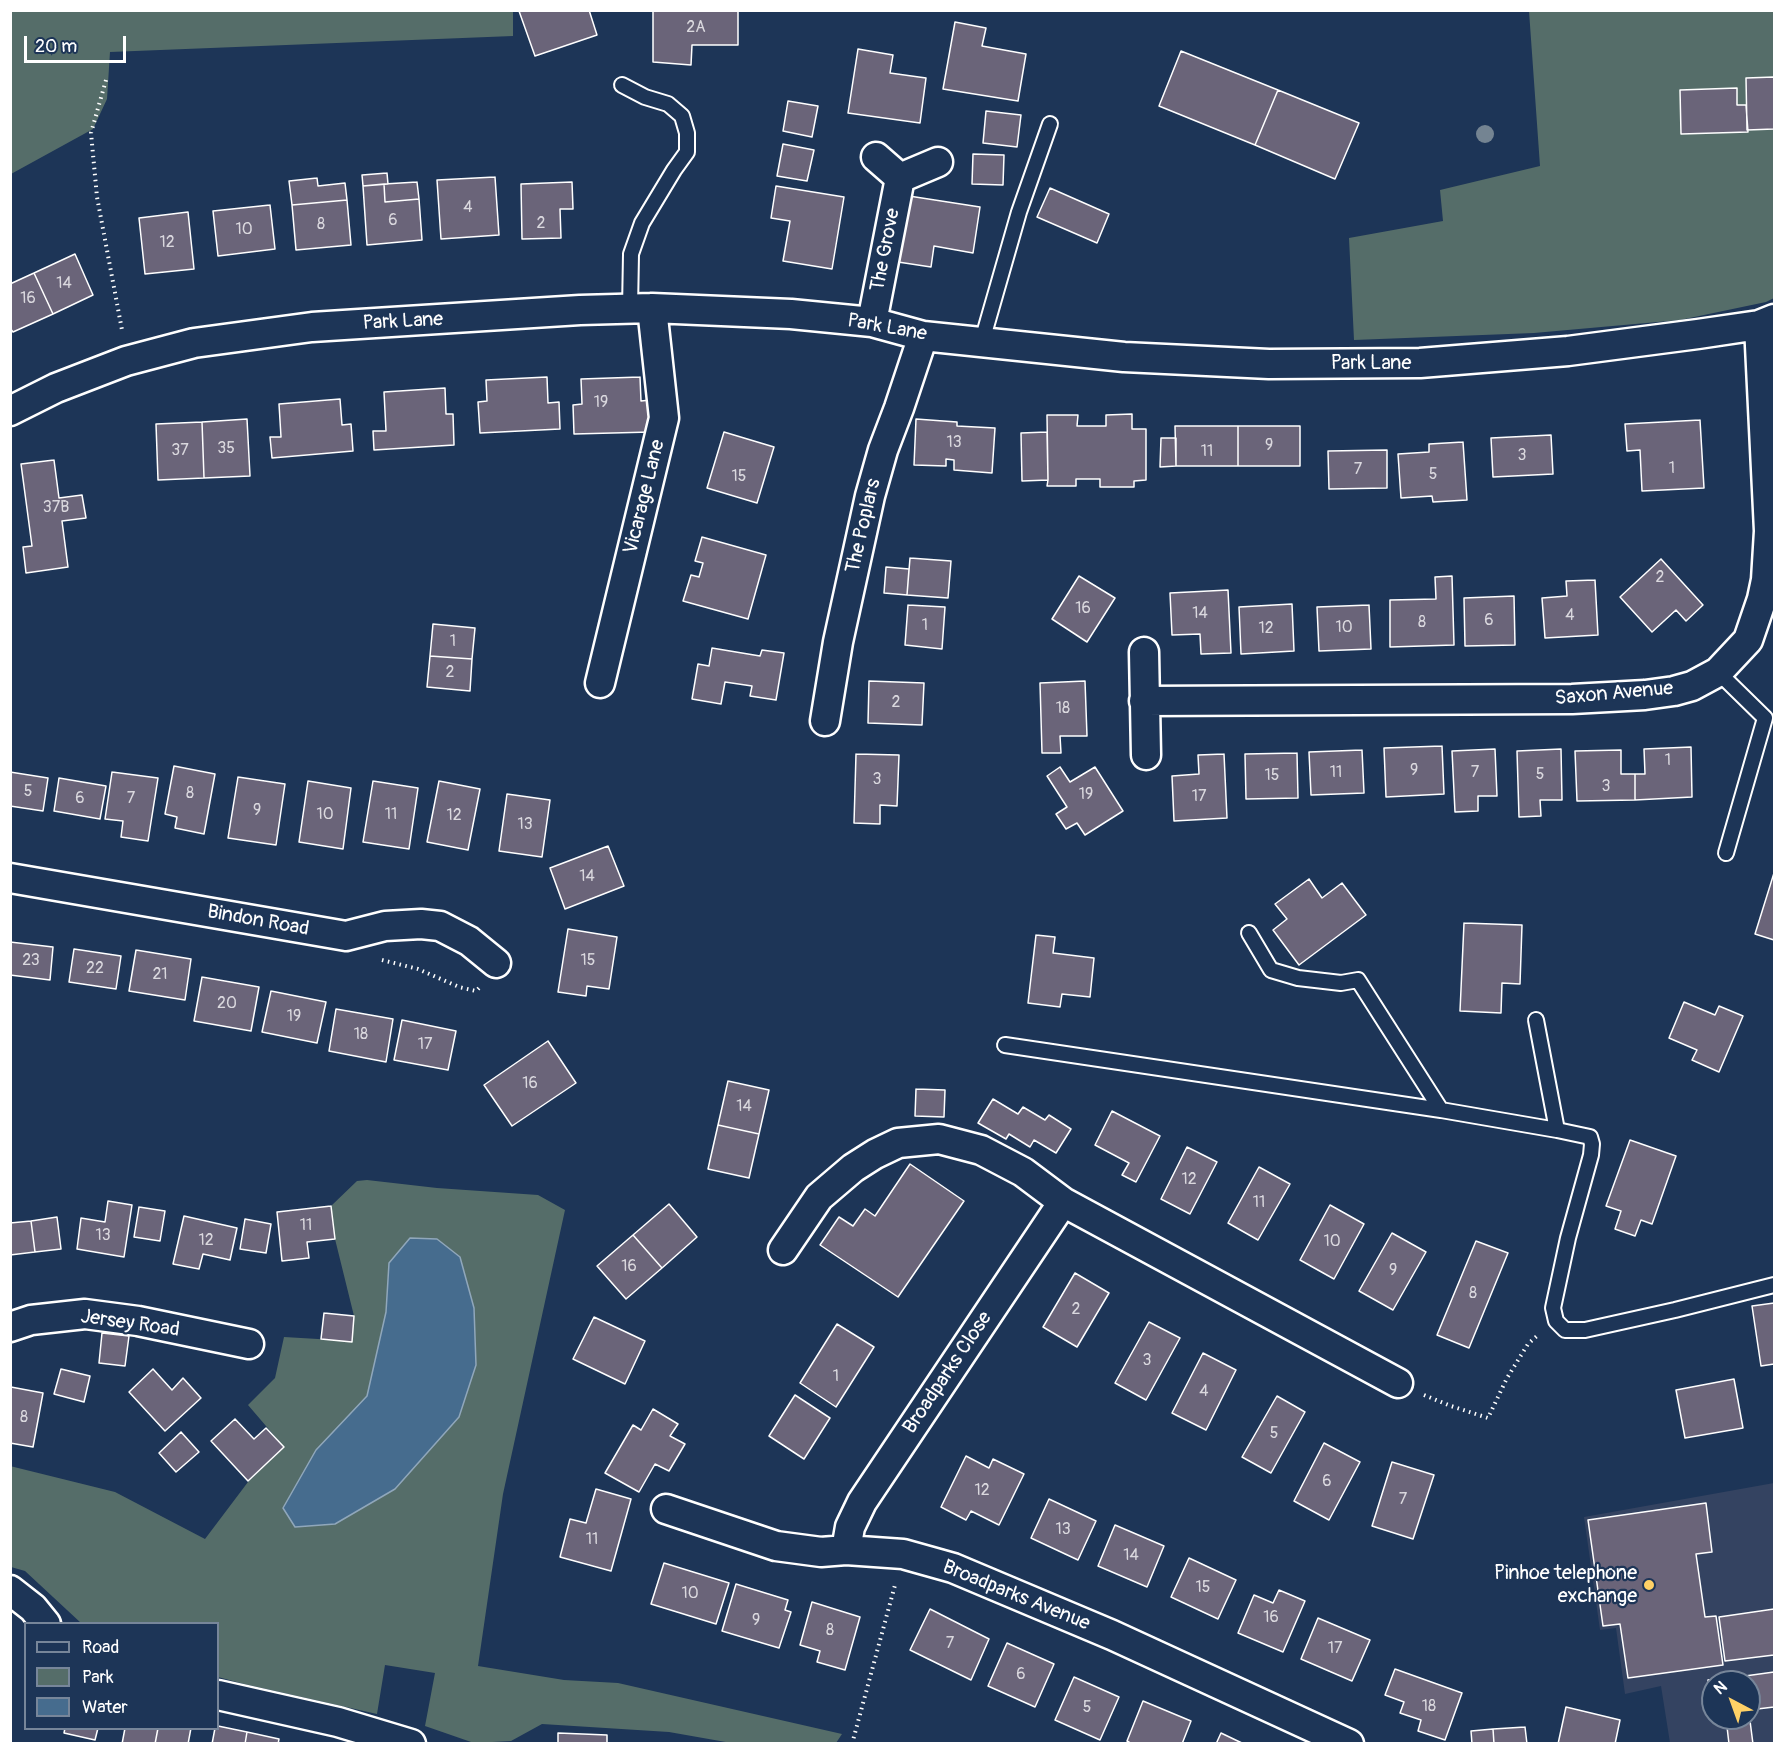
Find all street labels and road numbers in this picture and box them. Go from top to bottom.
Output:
street label: The Grove [866,206,906,294]
street label: Park Lane [362,308,444,336]
street label: Park Lane [845,309,929,347]
street label: Park Lane [1331,352,1411,376]
street label: Vicarage Lane [619,437,671,557]
street label: The Poplars [841,476,887,576]
street label: Saxon Avenue [1554,677,1674,711]
street label: Bindon Road [205,900,311,942]
street label: Jersey Road [79,1305,181,1343]
street label: Broadparks Close [898,1307,998,1439]
street label: Broadparks Avenue [939,1555,1093,1637]

